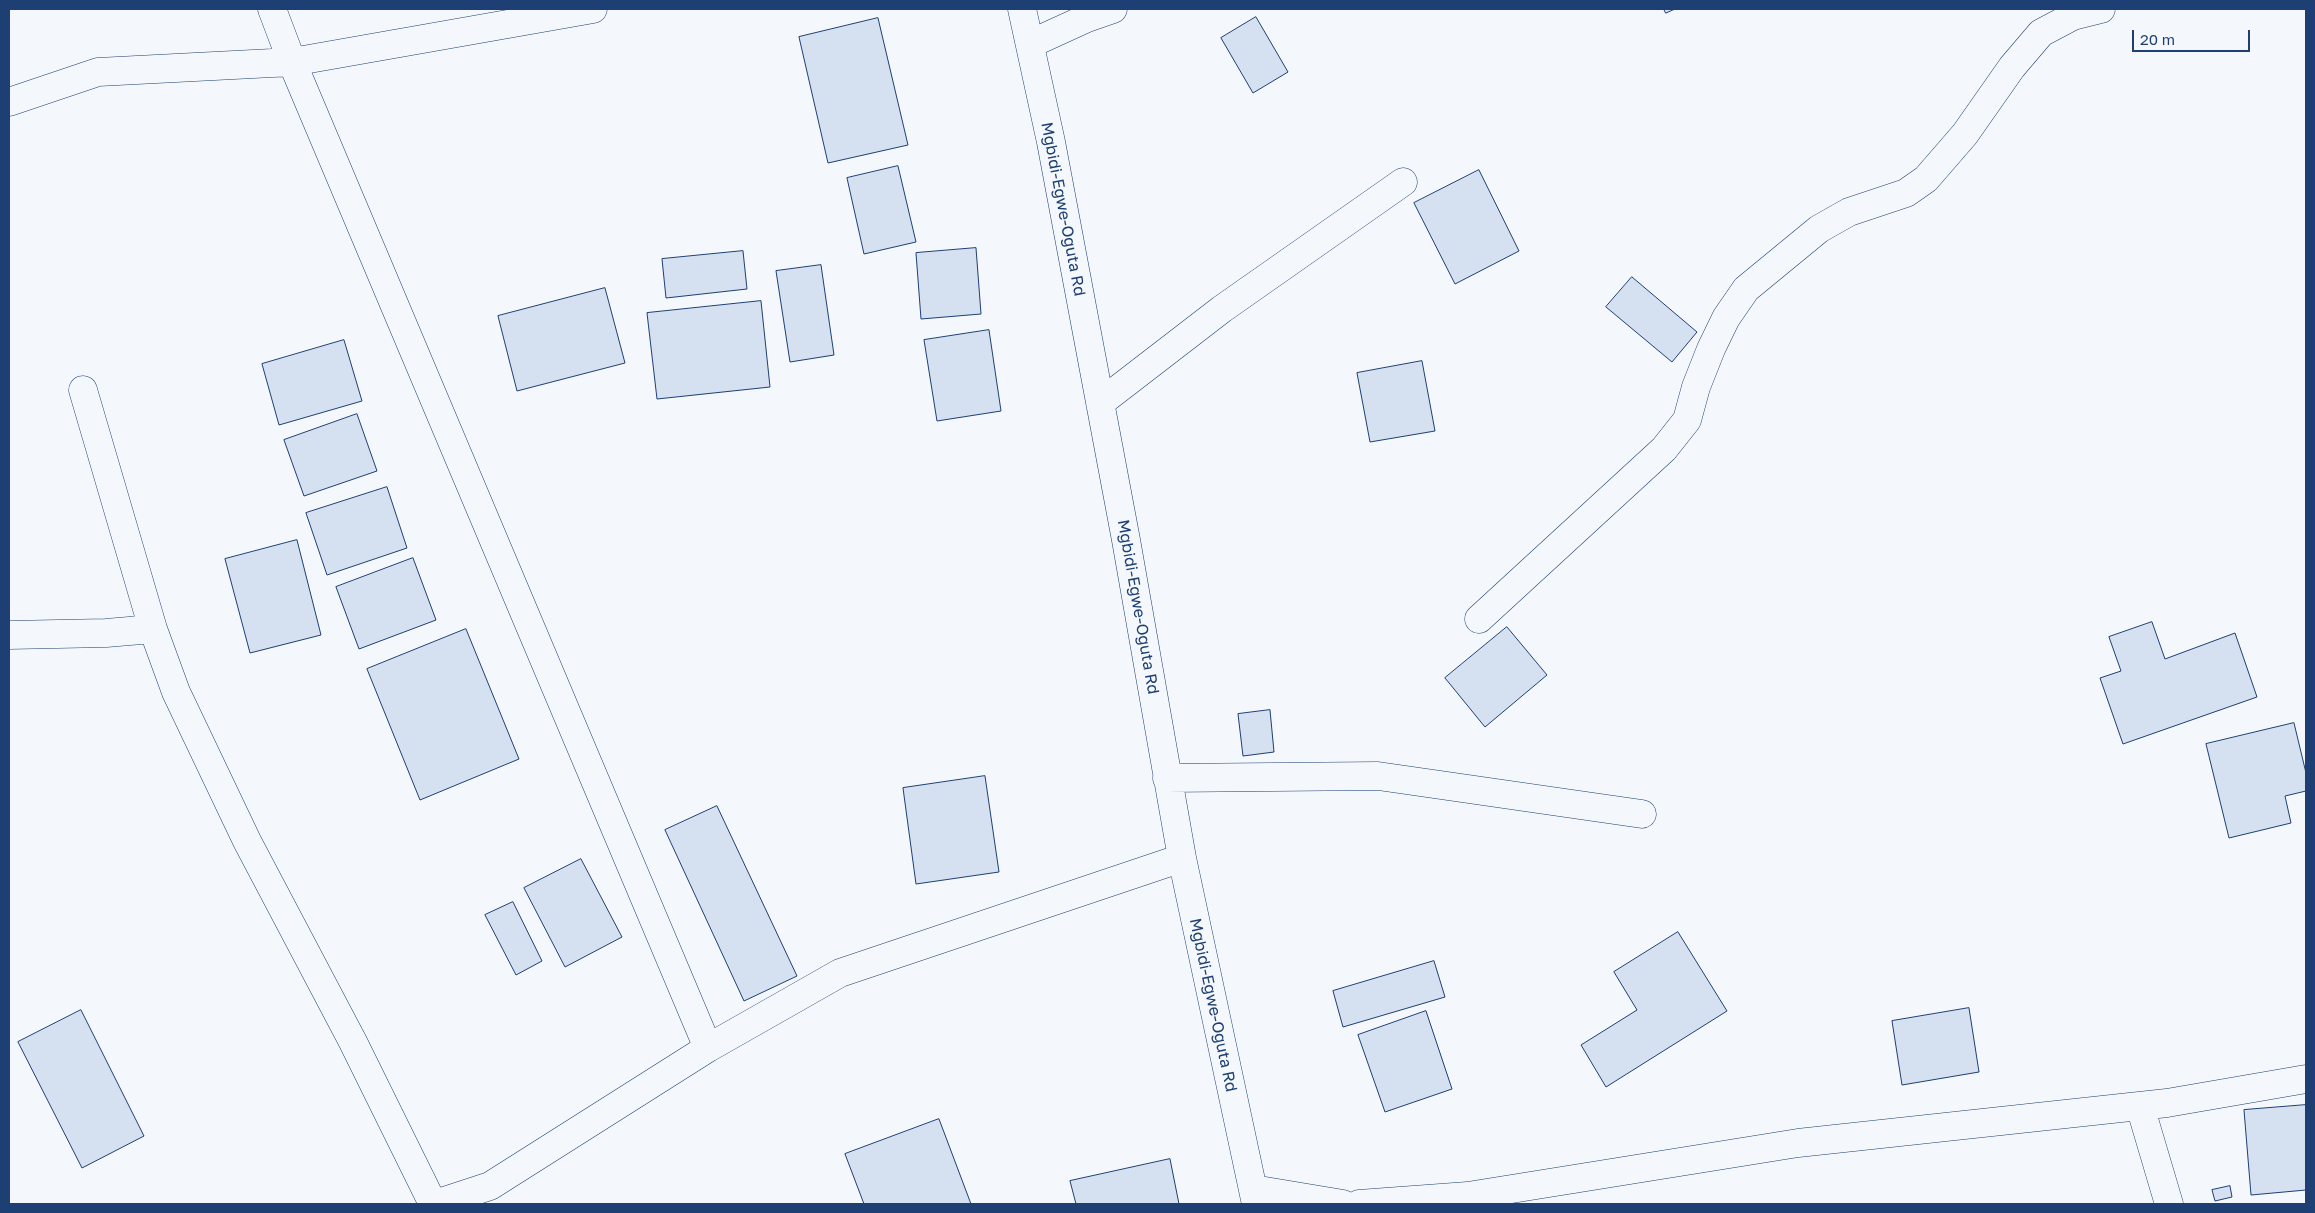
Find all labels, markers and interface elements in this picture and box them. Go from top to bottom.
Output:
scale bar [2135,20,2252,52]
text: 20 m [2140,30,2175,48]
street label: Mgbidi-Egwe-Oguta Rd [1037,120,1089,298]
street label: Mgbidi-Egwe-Oguta Rd [1113,518,1163,696]
street label: Mgbidi-Egwe-Oguta Rd [1185,916,1241,1094]

